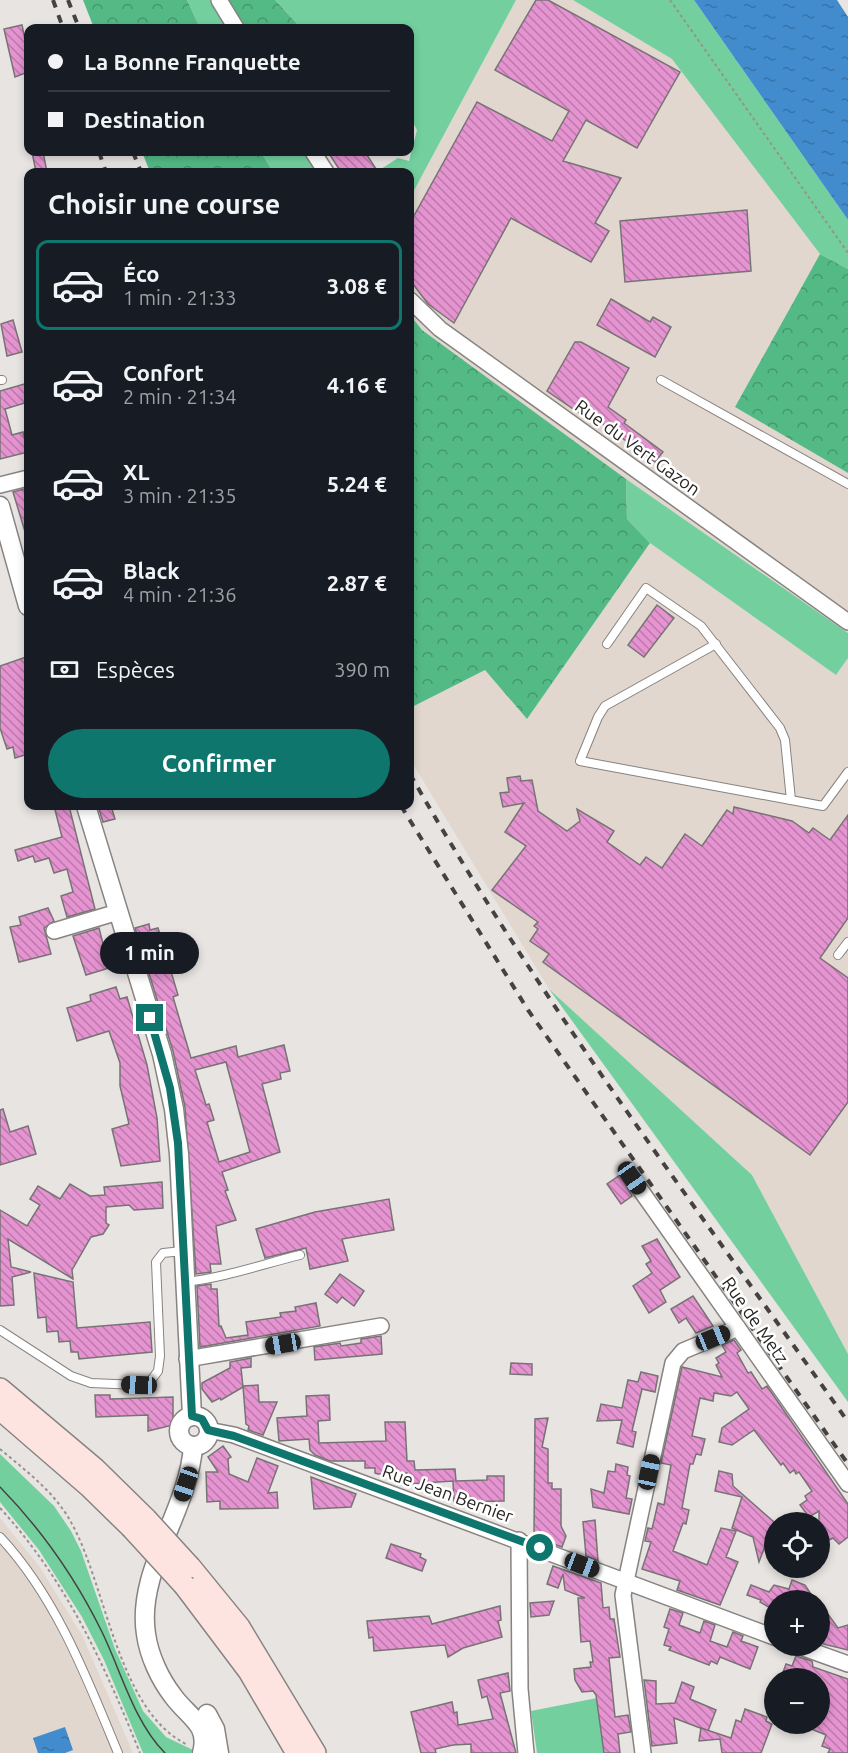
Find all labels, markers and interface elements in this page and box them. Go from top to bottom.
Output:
text: La Bonne Franquette [84,49,301,74]
text: Destination [84,107,205,132]
text: Choisir une course [48,189,280,219]
icon: car [51,258,105,312]
text: Éco [123,261,160,286]
text: 3.08 € [327,273,387,298]
text: 1 min · 21:33 [123,286,237,309]
icon: car [51,357,105,411]
text: Confort [123,360,204,385]
text: 4.16 € [327,372,387,397]
text: 2 min · 21:34 [123,385,237,408]
street label: Rue du Vert Gazon [572,395,704,499]
icon: car [51,456,105,510]
text: XL [123,459,150,484]
text: 5.24 € [327,471,387,496]
text: 3 min · 21:35 [123,484,237,507]
icon: car [51,555,105,609]
text: Black [123,558,180,583]
text: 2.87 € [327,570,387,595]
text: 4 min · 21:36 [123,583,237,606]
icon: cash [48,653,81,686]
text: Espèces [96,657,175,682]
text: 390 m [334,658,390,681]
button: Confirmer [48,729,390,798]
callout: 1 min [100,931,200,973]
text: 1 min [124,941,175,964]
route end [136,1004,163,1031]
car [614,1158,650,1198]
street label: Rue de Metz [719,1273,793,1367]
car [693,1323,733,1353]
car [264,1332,302,1356]
car [121,1375,157,1395]
car [636,1453,662,1491]
street label: Rue Jean Bernier [380,1460,516,1526]
car [172,1464,200,1504]
map controls [764,1512,830,1734]
button: locate [764,1512,830,1578]
route start [526,1534,553,1561]
car [562,1550,602,1580]
button: + [764,1590,830,1656]
button: − [764,1668,830,1734]

